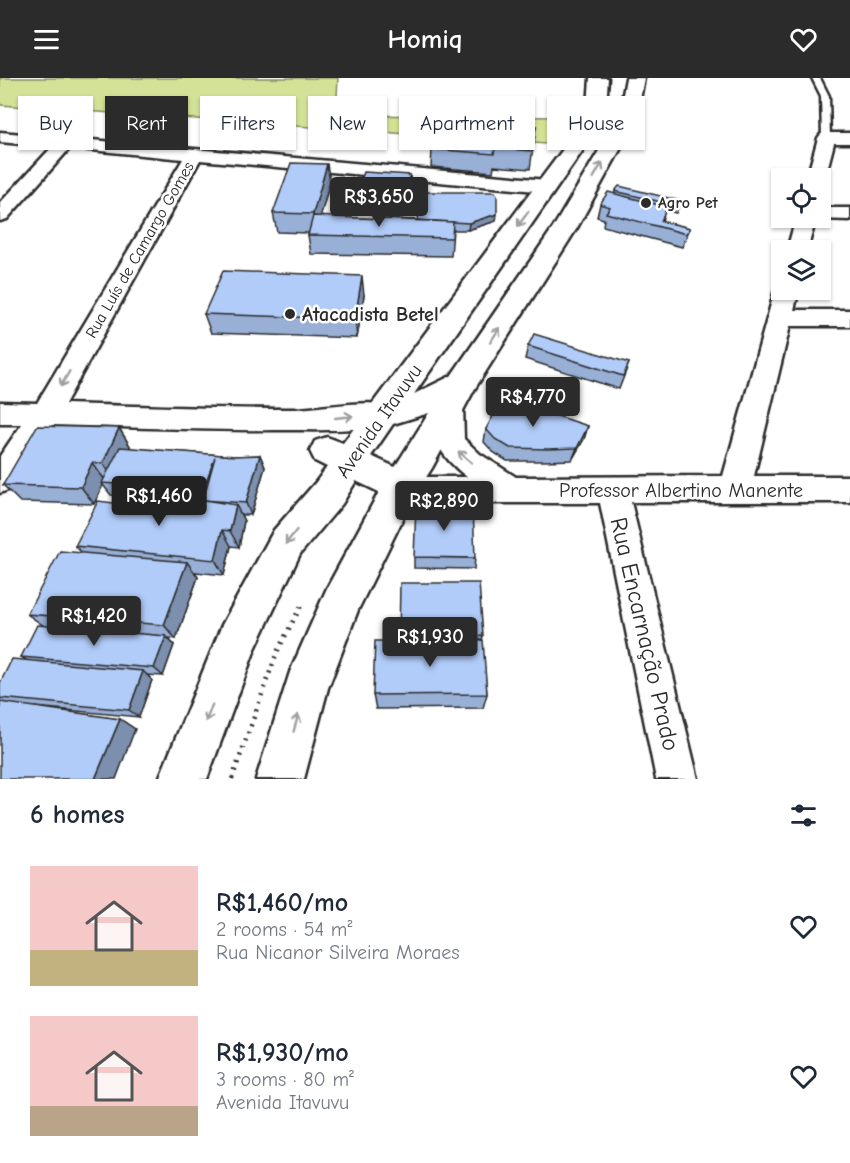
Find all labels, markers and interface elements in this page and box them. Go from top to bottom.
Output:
icon: menu [30,23,63,56]
icon: heart [787,23,820,56]
text: Homiq [387,24,463,55]
chip: Buy [18,96,93,150]
chip: Rent [105,96,188,150]
chip: Filters [200,96,296,150]
chip: New [308,96,387,150]
chip: Apartment [399,96,535,150]
chip: House [547,96,645,150]
street label: Rua Luís de Camargo Gomes [82,158,198,341]
one-way arrow [592,162,604,179]
map controls [771,168,831,300]
button: locate [771,168,831,228]
pin: R$3,650 [324,177,434,228]
text: R$3,650 [344,185,414,208]
place label: Agro Pet [658,194,718,212]
marker: Agro Pet [639,196,653,210]
one-way arrow [517,210,529,227]
button: layers [771,240,831,300]
place label: Atacadista Betel [302,303,439,326]
marker: Atacadista Betel [283,307,297,321]
one-way arrow [489,327,501,344]
street label: Avenida Itavuvu [331,360,427,482]
one-way arrow [59,370,71,387]
pin: R$4,770 [478,377,588,428]
text: R$4,770 [500,385,566,408]
one-way arrow [333,411,353,422]
one-way arrow [458,450,473,464]
pin: R$1,460 [104,476,214,527]
street label: Professor Albertino Manente [559,479,803,502]
pin: R$2,890 [389,481,499,532]
text: R$1,460 [126,484,192,507]
text: R$2,890 [409,489,479,512]
street label: Rua Encarnação Prado [604,514,686,754]
one-way arrow [285,529,298,545]
pin: R$1,420 [39,596,149,647]
text: R$1,420 [61,604,127,627]
pin: R$1,930 [375,617,485,668]
text: R$1,930 [396,625,464,648]
one-way arrow [202,704,213,722]
one-way arrow [291,714,302,733]
icon: filters [787,799,820,832]
text: 6 homes [30,800,125,830]
text: R$1,460/mo [216,888,348,918]
icon: home [78,890,150,962]
icon: heart [787,910,820,943]
text: 2 rooms · 54 m² [216,918,352,941]
text: Rua Nicanor Silveira Moraes [216,941,460,964]
text: R$1,930/mo [216,1038,349,1068]
icon: home [78,1040,150,1112]
icon: heart [787,1060,820,1093]
text: 3 rooms · 80 m² [216,1068,354,1091]
text: Avenida Itavuvu [216,1091,349,1114]

